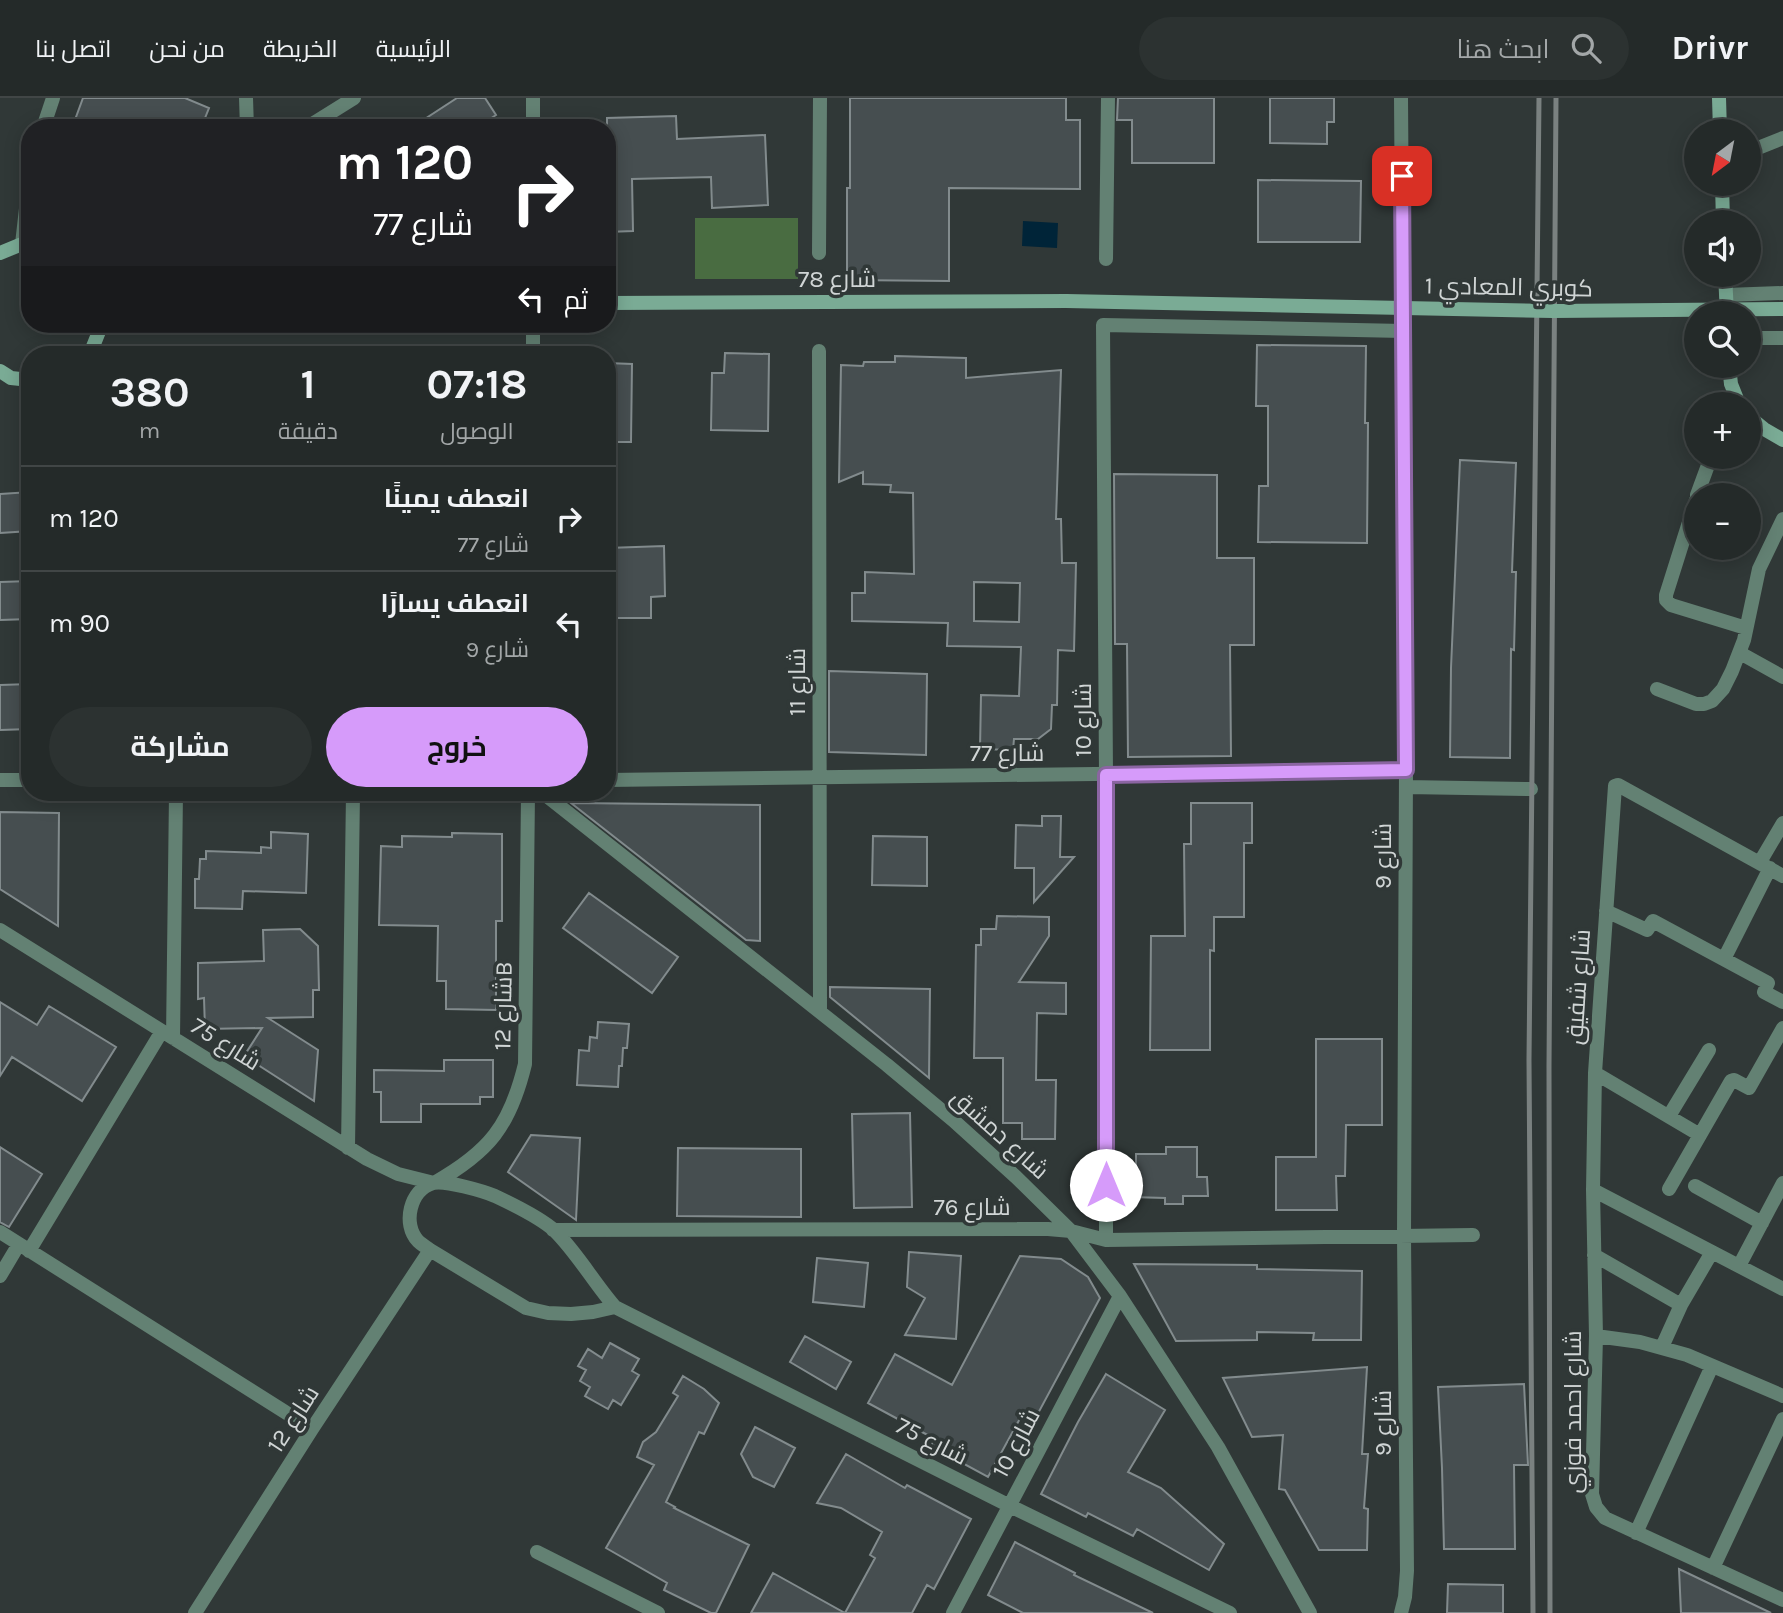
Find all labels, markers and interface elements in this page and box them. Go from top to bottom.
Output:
search box [1139,17,1629,80]
icon: search [1567,29,1605,67]
text: Drivr [1671,29,1748,67]
text: ابحث هنا [1456,34,1549,65]
text: اتصل بنا [35,35,111,63]
text: من نحن [149,35,225,63]
text: الخريطة [263,35,338,63]
text: الرئيسية [376,35,451,63]
north arrow [1684,119,1760,196]
map controls [1684,119,1761,560]
text: 120 m [336,134,473,191]
pin [1372,146,1432,206]
icon: right [497,147,588,238]
icon: arrive [1383,157,1421,195]
text: شارع 77 [373,206,473,243]
button: sound [1684,210,1761,287]
street label: شارع 78 [798,265,876,295]
street label: كوبري المعادي 1 [1425,272,1593,306]
icon: left [512,280,550,318]
text: ثم [564,285,588,316]
button: search [1684,301,1761,378]
text: 1 [301,359,315,409]
text: 07:18 [427,359,527,409]
text: 380 [110,367,189,417]
button: + [1684,392,1761,469]
text: m [139,417,160,444]
text: دقيقة [278,418,338,445]
text: الوصول [440,418,514,445]
text: انعطف يمينًا [384,483,529,514]
button: − [1684,483,1761,560]
icon: right [550,500,588,538]
text: 120 m [49,503,119,534]
text: شارع 77 [457,531,529,558]
text: انعطف يسارًا [381,588,529,619]
icon: left [550,605,588,643]
text: 90 m [49,608,110,639]
text: شارع 9 [466,636,529,663]
street label: شارع 11 [783,648,813,716]
street label: شارع 10 [1069,683,1099,757]
button: مشاركة [49,707,312,787]
button: خروج [326,707,588,787]
street label: شارع 77 [970,739,1044,769]
street label: شارع 9 [1369,823,1399,889]
street label: شارع شفيق [1560,928,1598,1046]
street label: شارع 12B [488,961,520,1051]
street label: شارع 75 [185,1012,266,1078]
street label: شارع دمشق [944,1083,1054,1186]
position arrow [1069,1148,1143,1222]
street label: شارع 76 [933,1193,1011,1223]
street label: شارع احمد فوزي [1559,1331,1591,1493]
street label: شارع 12 [261,1380,327,1459]
street label: شارع 9 [1369,1390,1399,1456]
street label: شارع 10 [986,1404,1048,1483]
street label: شارع 75 [890,1411,973,1473]

